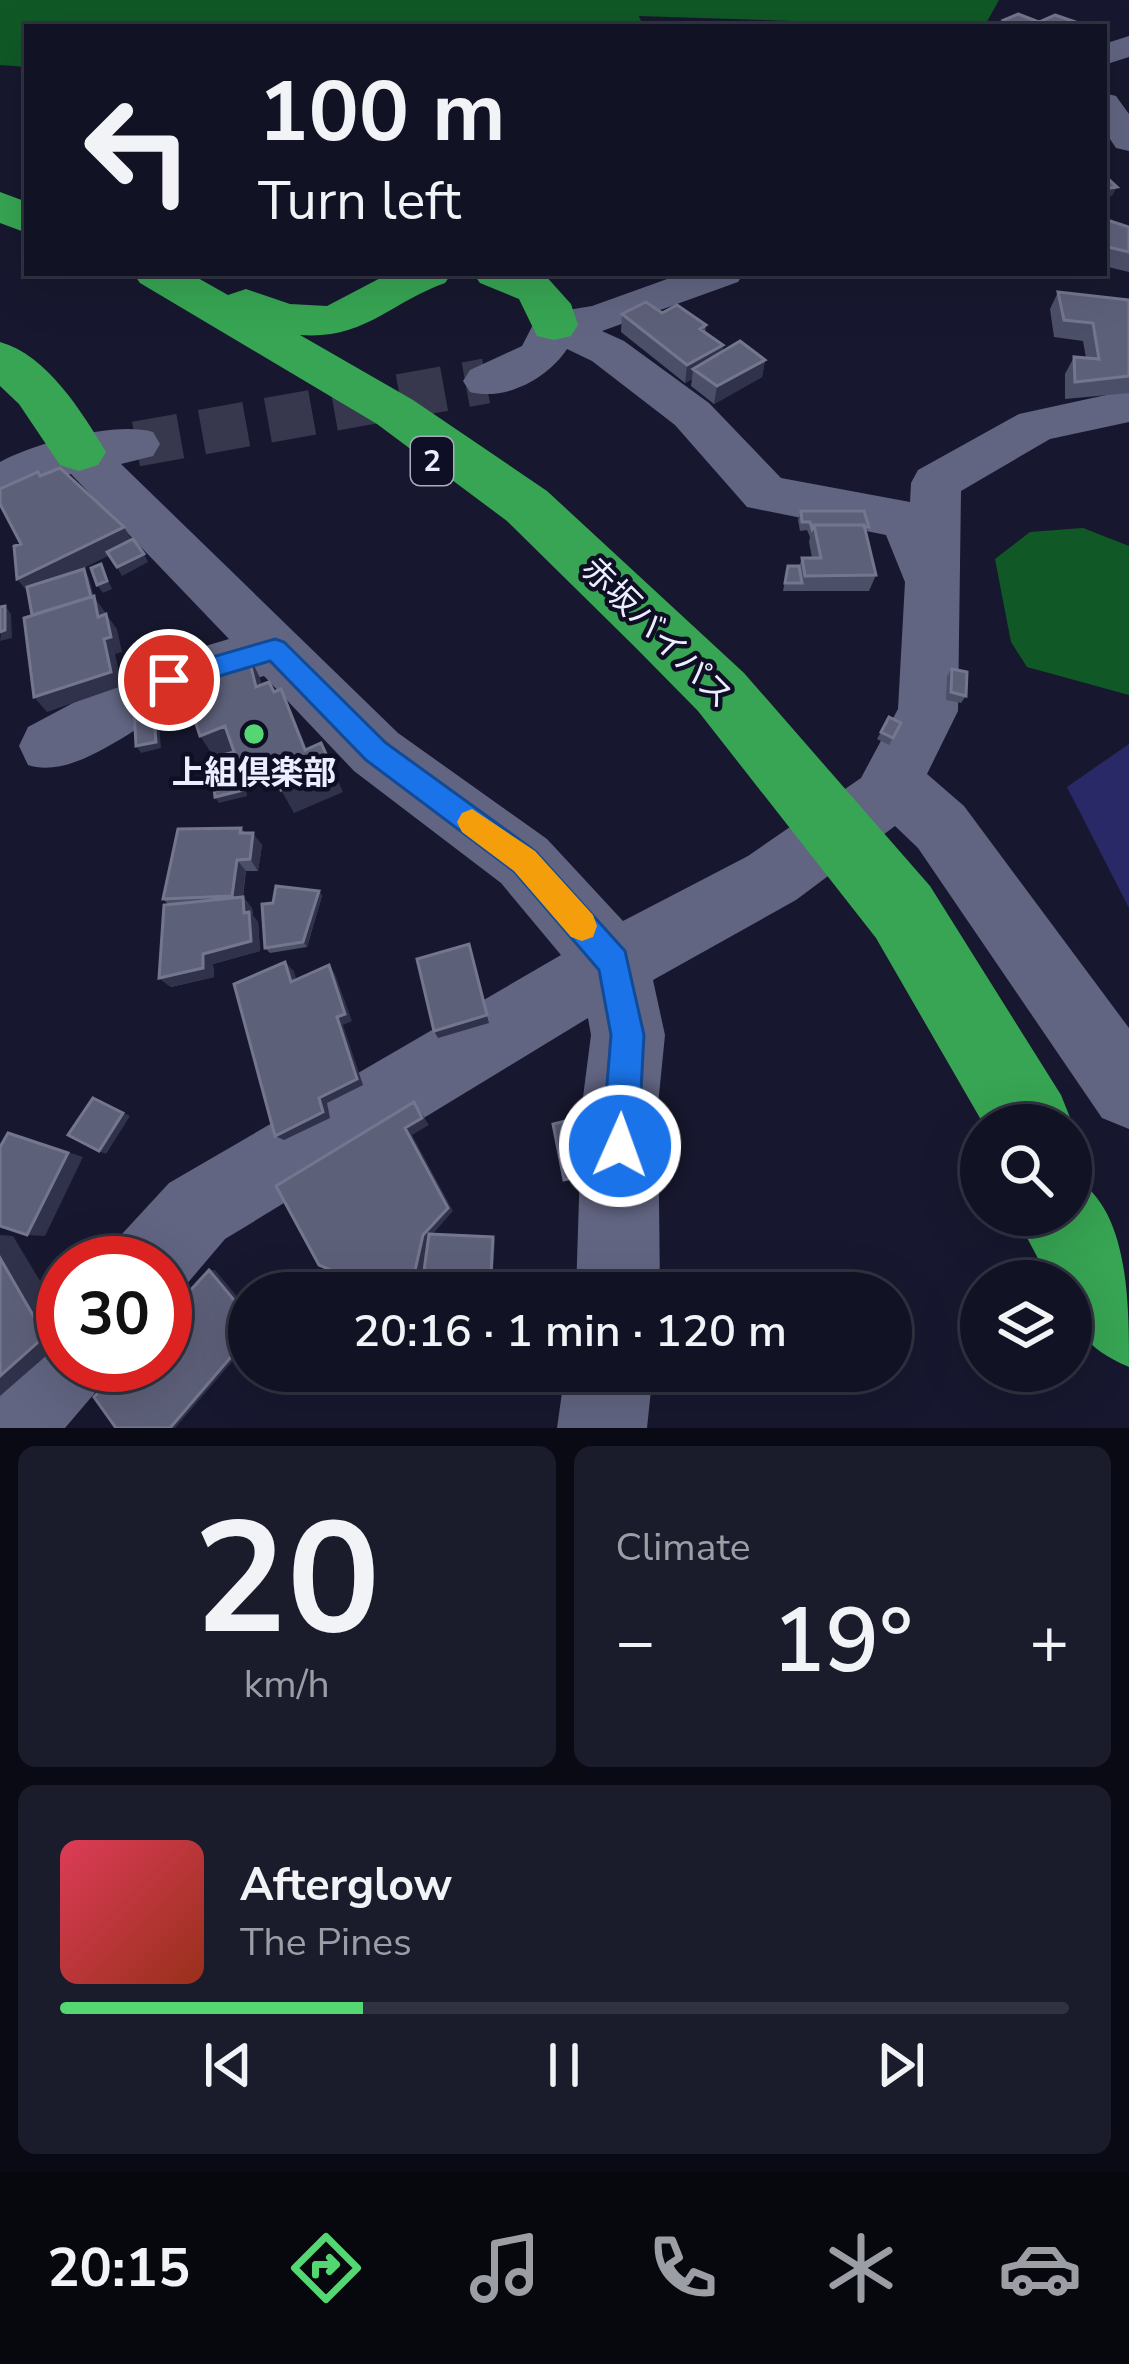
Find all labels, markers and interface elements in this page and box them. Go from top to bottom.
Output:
text: 100 m [258,55,506,170]
icon: left [60,72,216,228]
text: Turn left [258,164,461,238]
road number: 2 [411,437,453,485]
street label: 赤坂バイパス [571,547,743,719]
pin [118,629,220,731]
icon: arrive [136,647,202,713]
marker: 上組倶楽部 [241,721,267,747]
place label: 上組倶楽部 [172,751,337,796]
position arrow [557,1083,683,1209]
map controls [960,1104,1092,1392]
button: search [960,1104,1092,1236]
speed limit sign: 30 [36,1236,192,1392]
button: layers [960,1260,1092,1392]
text: 20:16 · 1 min · 120 m [353,1301,787,1362]
text: 20 [193,1473,380,1686]
text: Climate [616,1521,751,1574]
text: 19° [771,1580,913,1703]
text: − [616,1597,655,1687]
text: + [1029,1597,1069,1687]
text: km/h [244,1658,330,1711]
text: Afterglow [240,1855,452,1916]
text: The Pines [240,1916,412,1969]
icon: previous [195,2032,261,2098]
icon: pause [531,2032,597,2098]
icon: next [868,2032,934,2098]
icon: directions [284,2226,368,2310]
icon: music [463,2226,547,2310]
icon: phone [641,2226,725,2310]
icon: climate [819,2226,903,2310]
icon: car [998,2226,1082,2310]
text: 20:15 [47,2231,190,2305]

